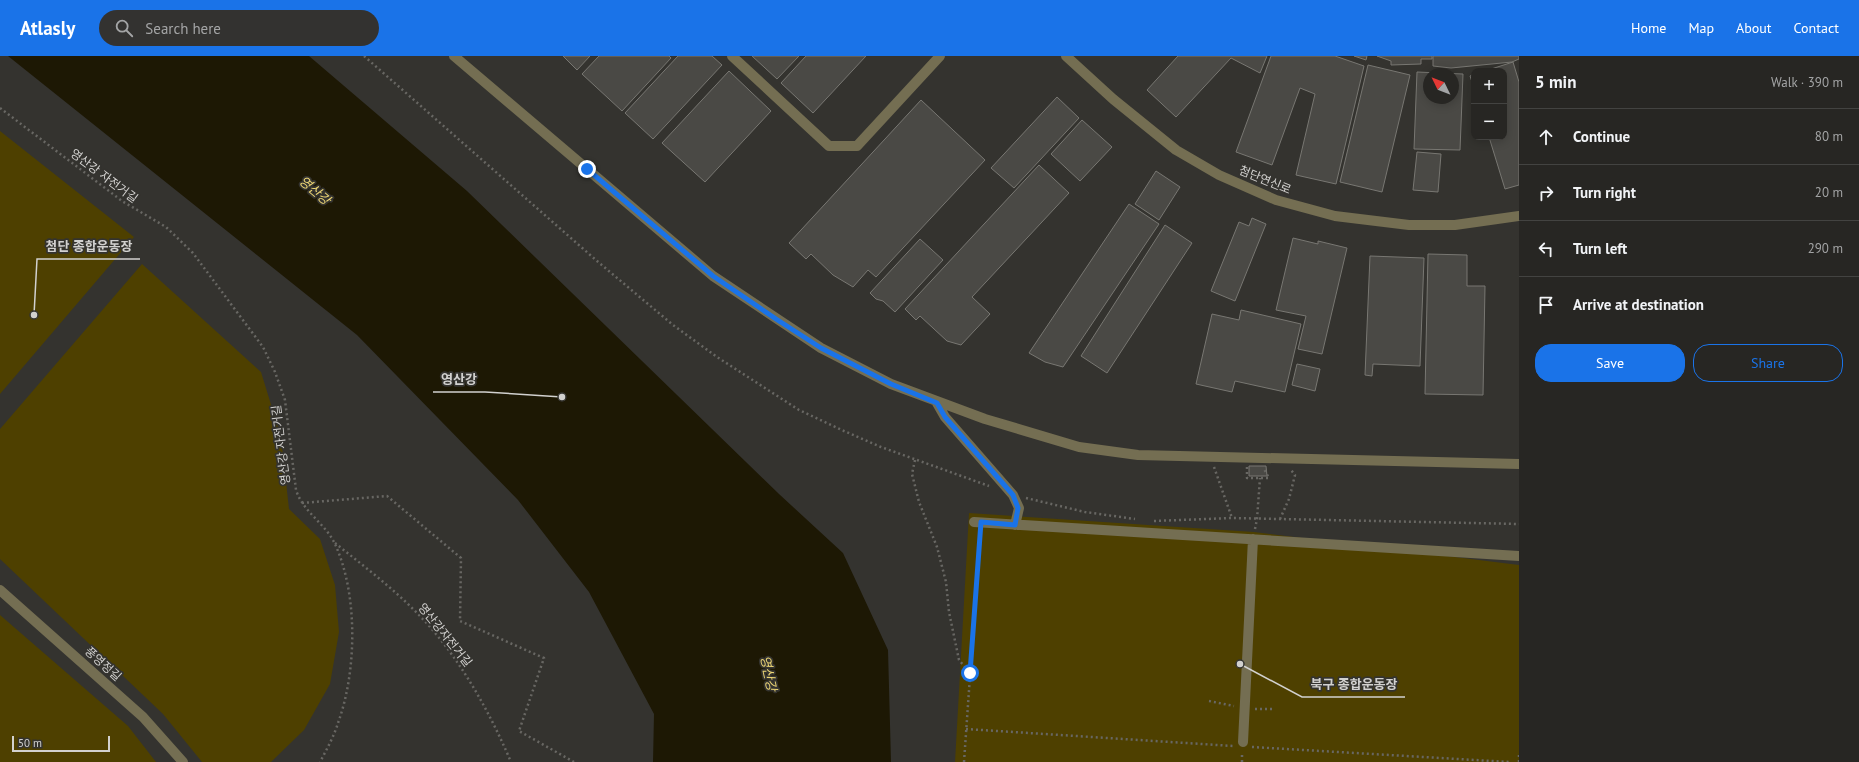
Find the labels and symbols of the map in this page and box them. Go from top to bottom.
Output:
north arrow [1423,68,1459,104]
street label: 영산강 자전거길 [68,145,141,206]
route end [578,160,596,178]
street label: 첨단연신로 [1237,162,1294,197]
water label: 영산강 [295,172,335,210]
callout: 첨단 종합운동장 [37,234,140,259]
text: 첨단 종합운동장 [45,238,133,255]
callout: 영산강 [433,367,485,392]
text: 영산강 [441,371,477,388]
street label: 영산강 자전거길 [268,404,293,486]
street label: 영산강자전거길 [415,600,476,669]
street label: 풍영정길 [82,643,125,684]
water label: 영산강 [756,654,781,694]
route start [961,664,979,682]
callout: 북구 종합운동장 [1302,672,1405,697]
text: 북구 종합운동장 [1310,676,1398,693]
scale bar [12,734,110,753]

